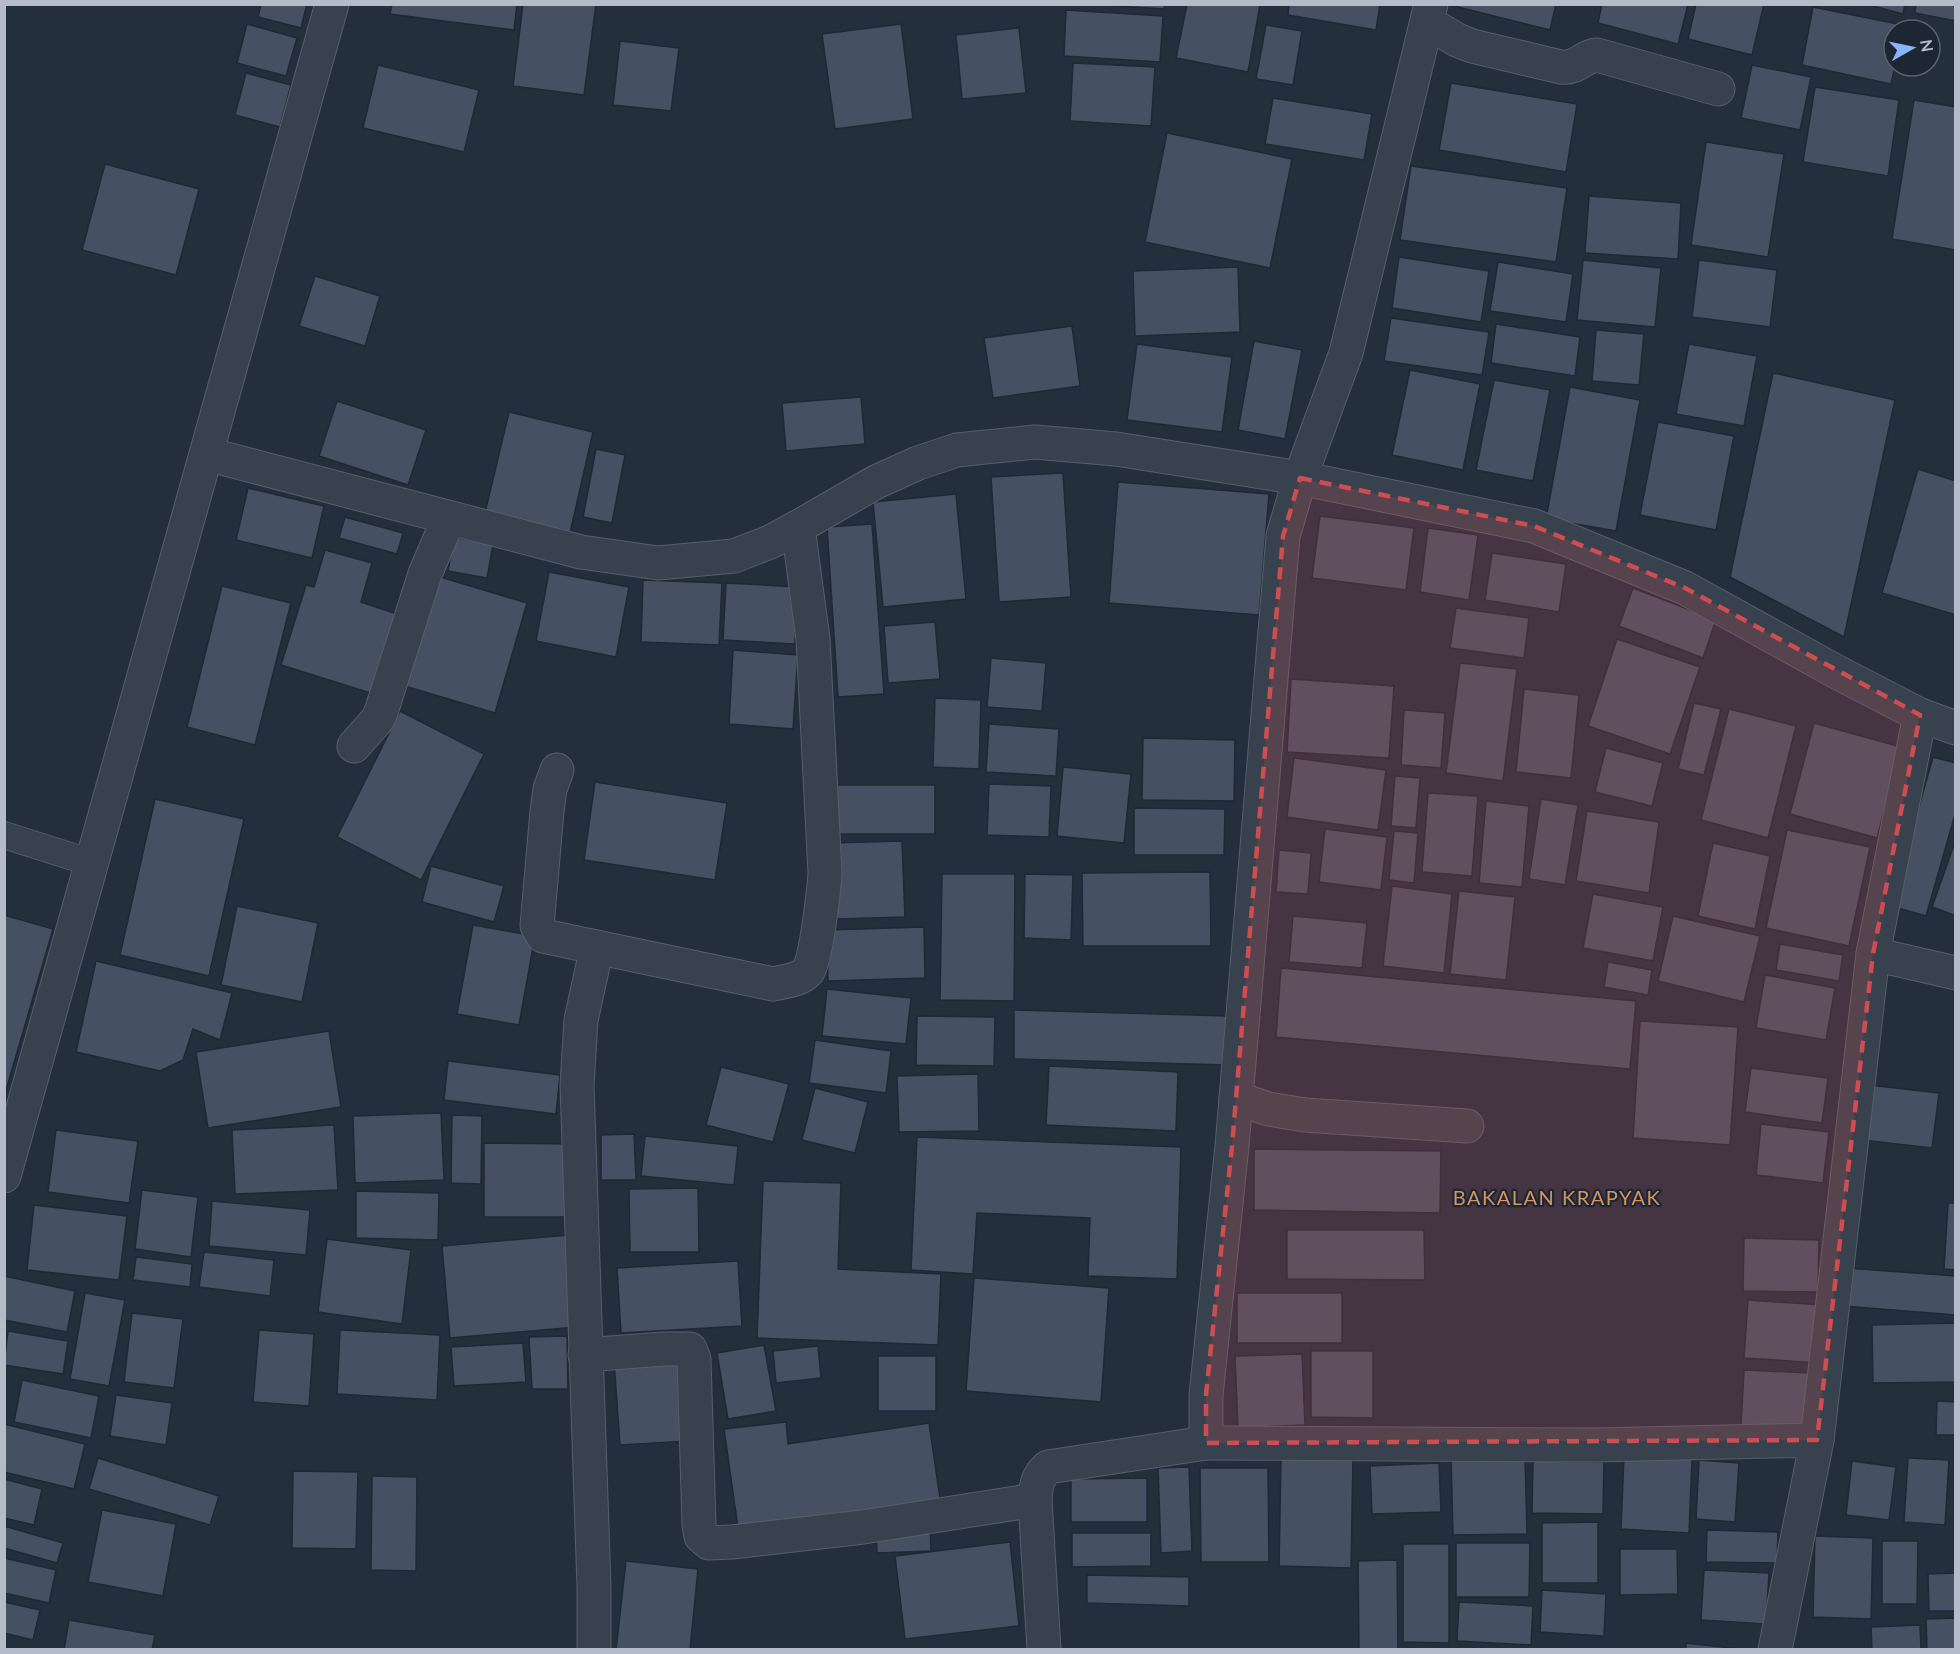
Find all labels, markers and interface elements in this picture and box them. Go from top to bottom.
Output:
north arrow [1882,18,1942,78]
text: N [1917,38,1938,53]
district label: BAKALAN KRAPYAK [1453,1185,1661,1209]

